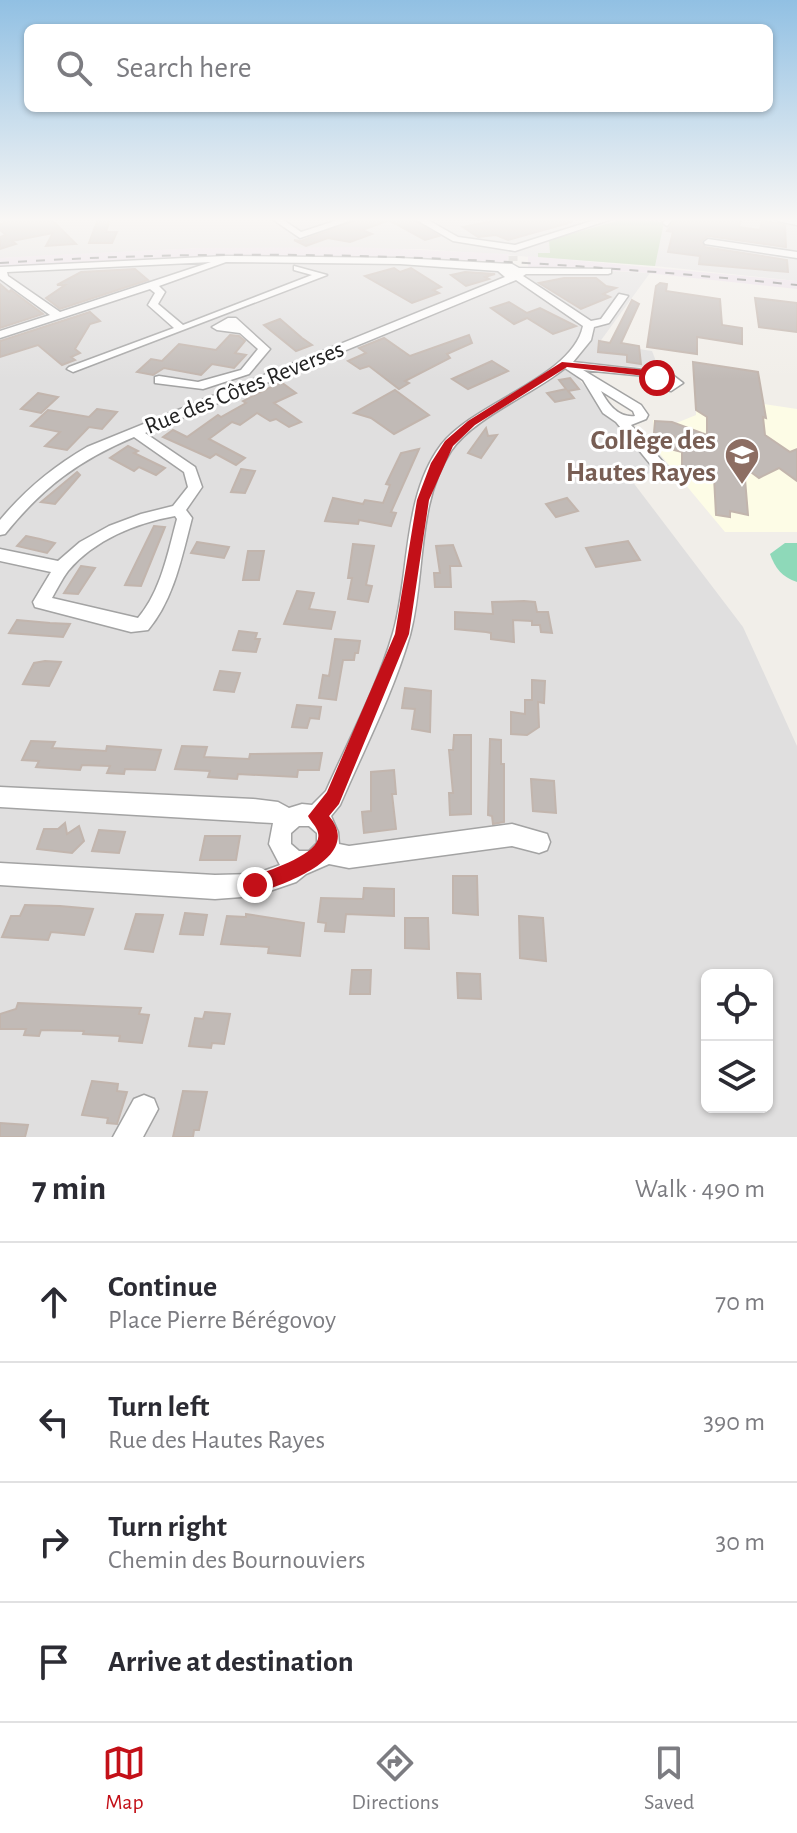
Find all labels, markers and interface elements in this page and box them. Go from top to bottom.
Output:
search box [24,24,773,112]
icon: search [52,46,96,90]
text: Search here [116,53,252,83]
street label: Rue des Côtes Reverses [141,337,347,439]
route start [639,360,675,396]
place label: Collège des Hautes Rayes [566,427,716,487]
school or university icon: Collège des Hautes Rayes [723,436,761,486]
route end [237,867,273,903]
map controls [701,969,773,1113]
button: locate [701,969,773,1041]
button: layers [701,1041,773,1113]
text: 7 min [32,1172,106,1206]
text: Walk · 490 m [635,1176,765,1202]
text: Continue [108,1272,217,1302]
icon: ahead [32,1280,76,1324]
text: 70 m [715,1289,765,1315]
text: Place Pierre Bérégovoy [108,1307,336,1333]
text: Turn left [108,1392,209,1422]
icon: left [32,1400,76,1444]
text: 390 m [703,1409,765,1435]
text: Rue des Hautes Rayes [108,1427,325,1453]
text: Turn right [108,1512,227,1542]
icon: right [32,1520,76,1564]
text: 30 m [715,1529,765,1555]
text: Chemin des Bournouviers [108,1547,365,1573]
icon: arrive [32,1640,76,1684]
text: Arrive at destination [108,1647,354,1677]
tab: Map [102,1741,146,1815]
tab: Directions [351,1741,439,1815]
tab: Saved [644,1741,694,1815]

